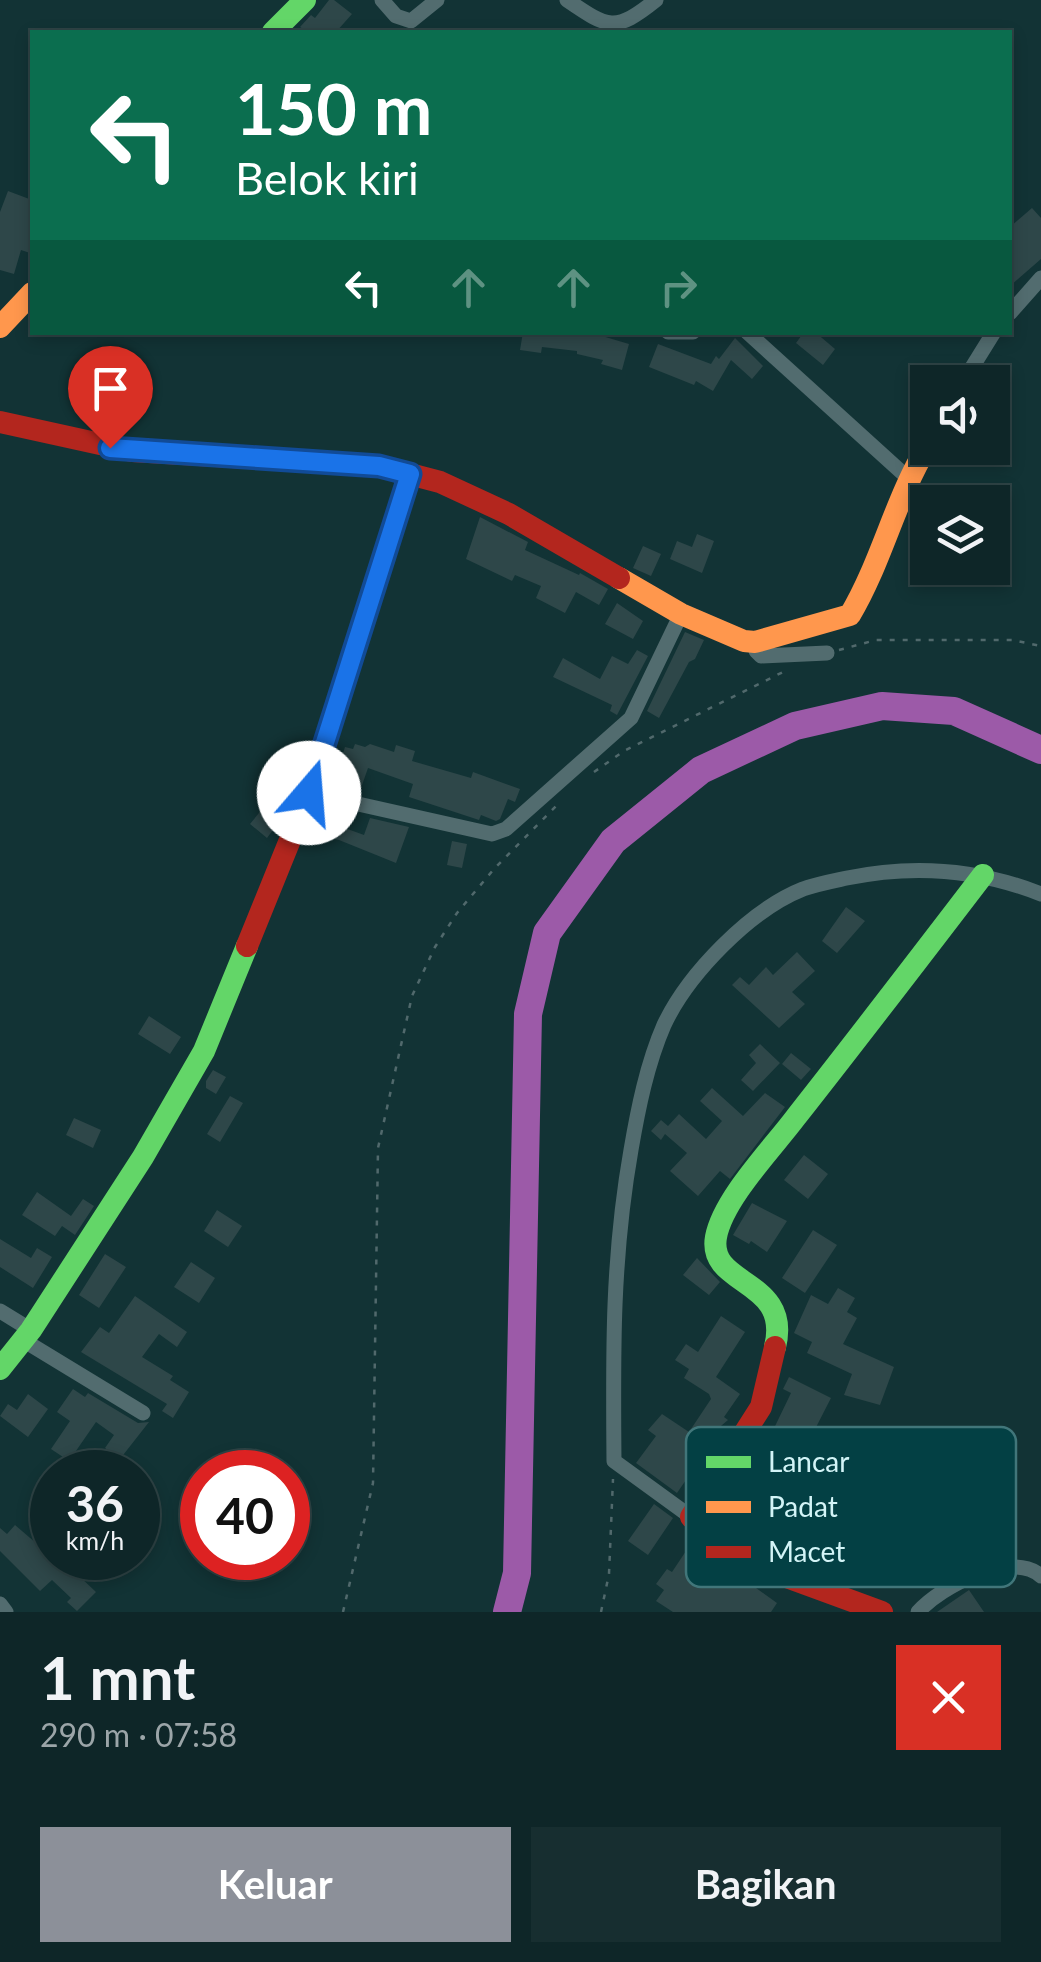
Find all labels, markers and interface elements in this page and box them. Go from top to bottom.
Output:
text: 150 m [235,66,432,150]
icon: left [70,70,200,200]
text: Belok kiri [235,151,419,205]
icon: left [336,260,391,315]
icon: ahead [441,260,496,315]
icon: ahead [546,260,601,315]
icon: right [651,260,706,315]
pin [68,346,153,449]
icon: arrive [83,361,138,416]
map controls [910,365,1010,585]
button: sound [910,365,1010,465]
button: layers [910,485,1010,585]
position arrow [257,741,361,845]
legend [686,1427,1016,1587]
text: Lancar [768,1444,849,1478]
speed limit sign: 40 [180,1450,310,1580]
text: 36 [66,1473,124,1533]
text: Padat [768,1489,838,1523]
text: km/h [66,1525,124,1555]
text: Macet [768,1534,845,1568]
text: 1 mnt [40,1641,195,1713]
button: close [896,1645,1001,1750]
text: 290 m · 07:58 [40,1715,237,1754]
button: Keluar [40,1827,511,1942]
button: Bagikan [531,1827,1001,1942]

